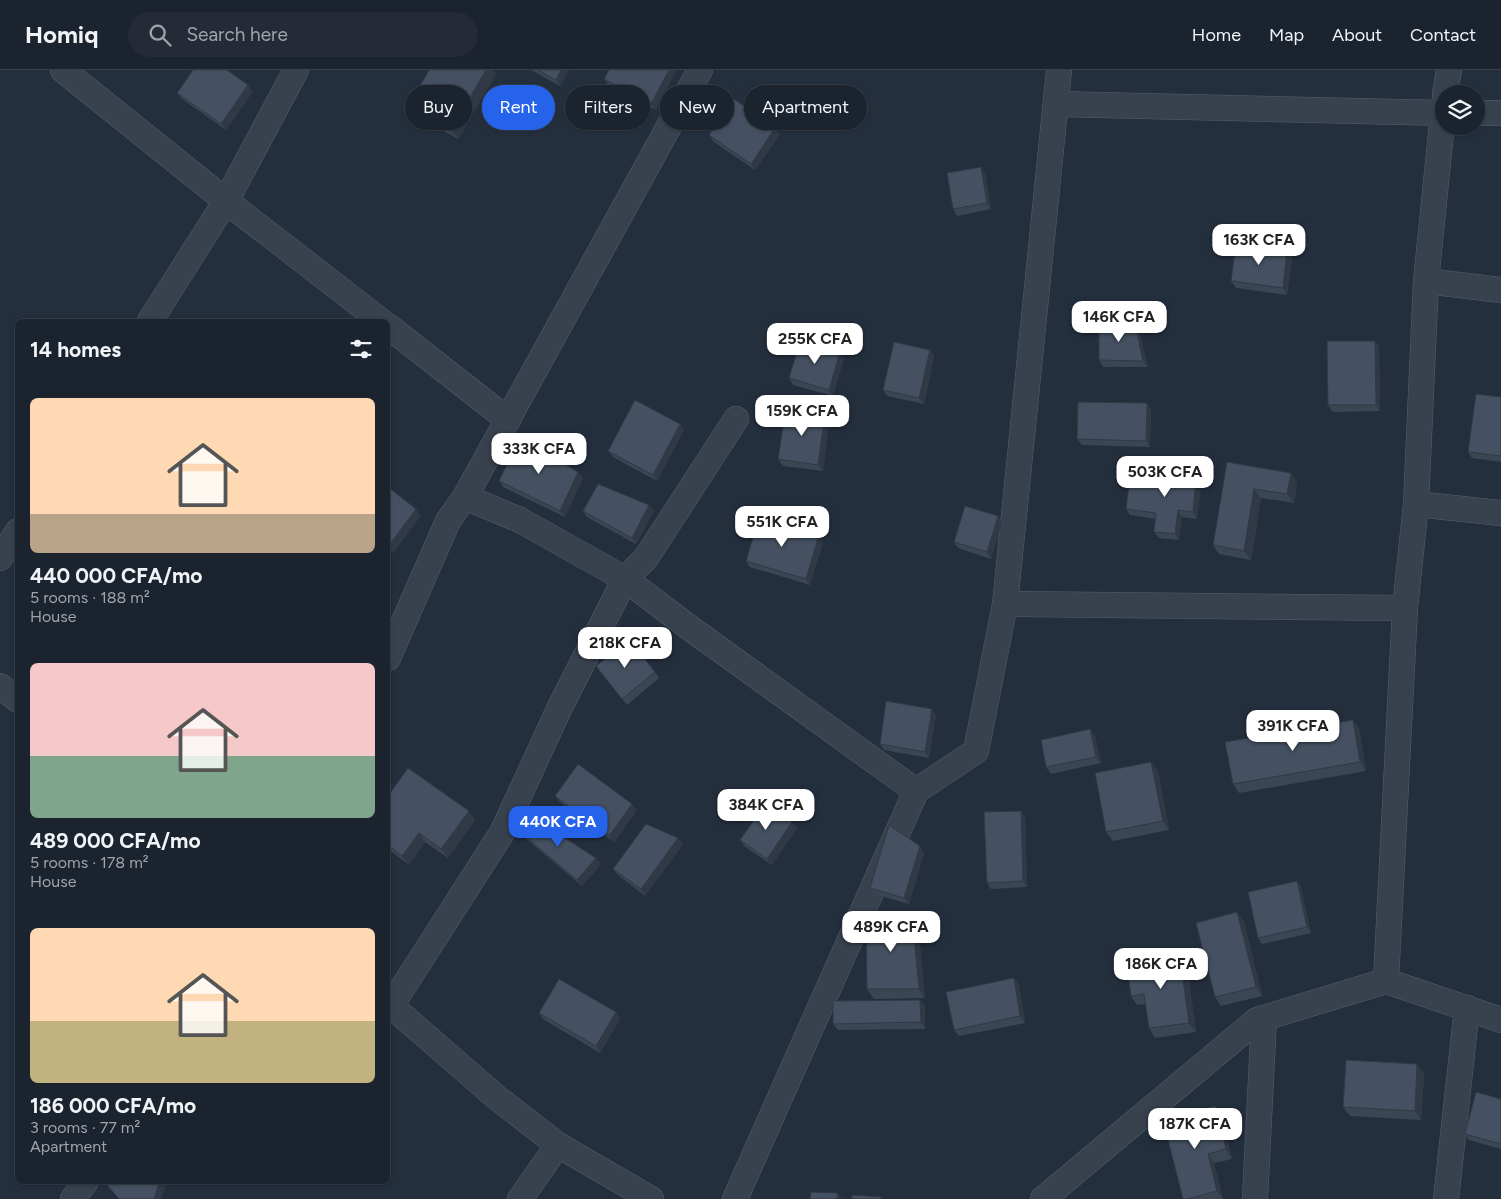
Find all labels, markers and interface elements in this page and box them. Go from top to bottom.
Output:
search box [128,12,478,57]
text: Homiq [25,20,98,49]
icon: search [146,21,174,49]
text: Search here [186,23,288,46]
text: Home [1192,24,1241,46]
text: Map [1269,24,1304,46]
text: About [1332,24,1382,46]
text: Contact [1410,24,1476,46]
chip: Buy [405,85,472,130]
chip: Rent [482,85,555,130]
chip: Filters [565,85,650,130]
chip: New [660,85,734,130]
chip: Apartment [744,85,867,130]
map controls [1435,85,1485,135]
button: layers [1435,85,1485,135]
pin: 163K CFA [1207,224,1311,266]
text: 163K CFA [1223,230,1295,249]
pin: 146K CFA [1067,300,1171,343]
text: 146K CFA [1083,307,1155,326]
pin: 255K CFA [763,322,867,365]
text: 255K CFA [778,329,852,348]
icon: filters [347,335,375,363]
text: 14 homes [30,337,121,362]
pin: 159K CFA [750,394,854,437]
text: 159K CFA [766,401,838,420]
icon: home [158,430,248,520]
pin: 333K CFA [487,432,591,475]
text: 333K CFA [502,439,576,458]
pin: 503K CFA [1113,456,1217,498]
text: 503K CFA [1128,462,1202,481]
pin: 551K CFA [730,506,834,548]
text: 551K CFA [746,512,818,531]
text: 440 000 CFA/mo [30,563,202,588]
text: 5 rooms · 188 m² [30,588,150,607]
text: House [30,607,76,626]
pin: 218K CFA [573,626,677,669]
text: 218K CFA [589,633,661,652]
icon: home [158,695,248,785]
pin: 391K CFA [1241,710,1345,752]
text: 391K CFA [1257,716,1329,735]
pin: 384K CFA [714,788,818,831]
text: 384K CFA [728,795,804,814]
pin: 440K CFA [506,806,610,848]
text: 440K CFA [520,812,596,831]
text: 489 000 CFA/mo [30,828,201,853]
text: 5 rooms · 178 m² [30,853,149,872]
text: House [30,872,76,891]
pin: 489K CFA [839,910,943,953]
text: 489K CFA [853,917,929,936]
pin: 186K CFA [1109,948,1213,990]
text: 186K CFA [1125,954,1197,973]
icon: home [158,960,248,1050]
text: 186 000 CFA/mo [30,1093,196,1118]
pin: 187K CFA [1143,1108,1247,1150]
text: 187K CFA [1159,1114,1231,1133]
text: 3 rooms · 77 m² [30,1118,140,1137]
text: Apartment [30,1137,107,1156]

